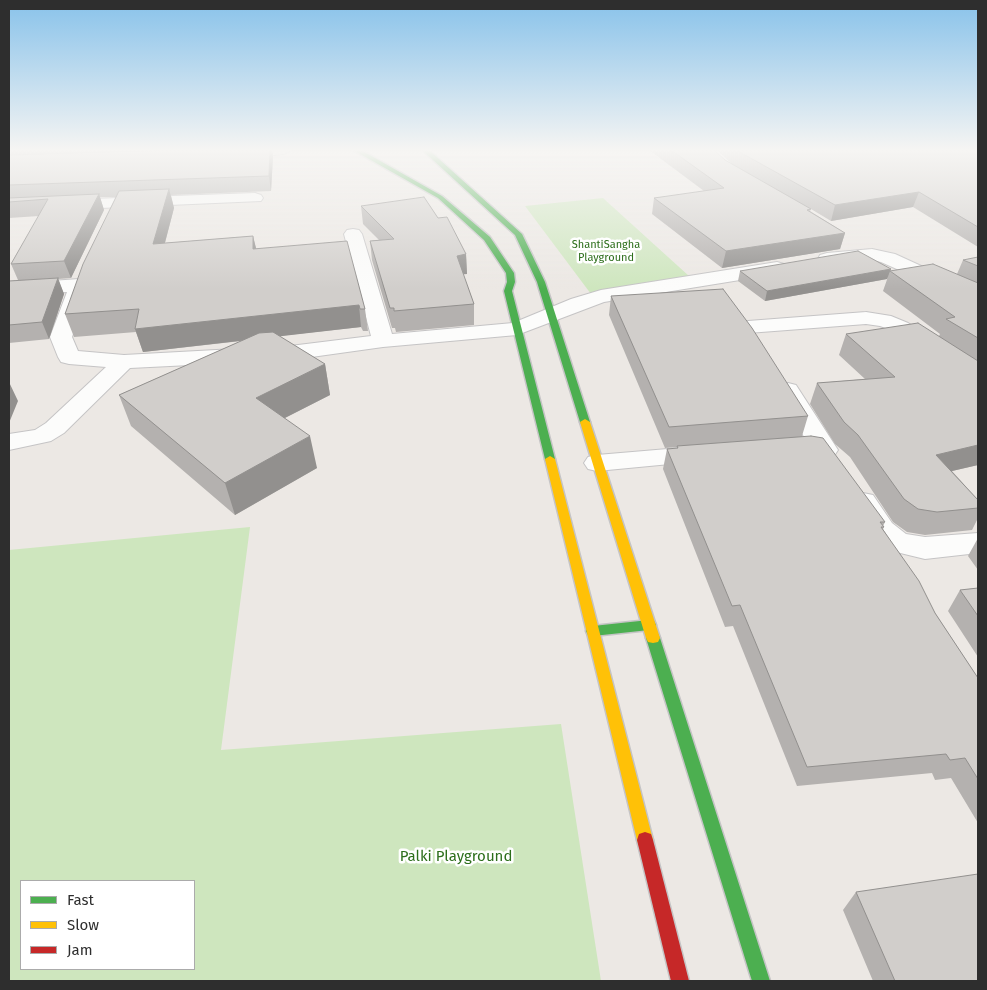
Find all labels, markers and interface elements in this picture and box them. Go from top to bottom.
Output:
park label: ShantiSangha Playground [572,238,640,264]
park label: Palki Playground [400,848,512,866]
legend [20,880,195,970]
text: Fast [67,891,94,909]
text: Slow [67,916,99,934]
text: Jam [67,941,93,959]

